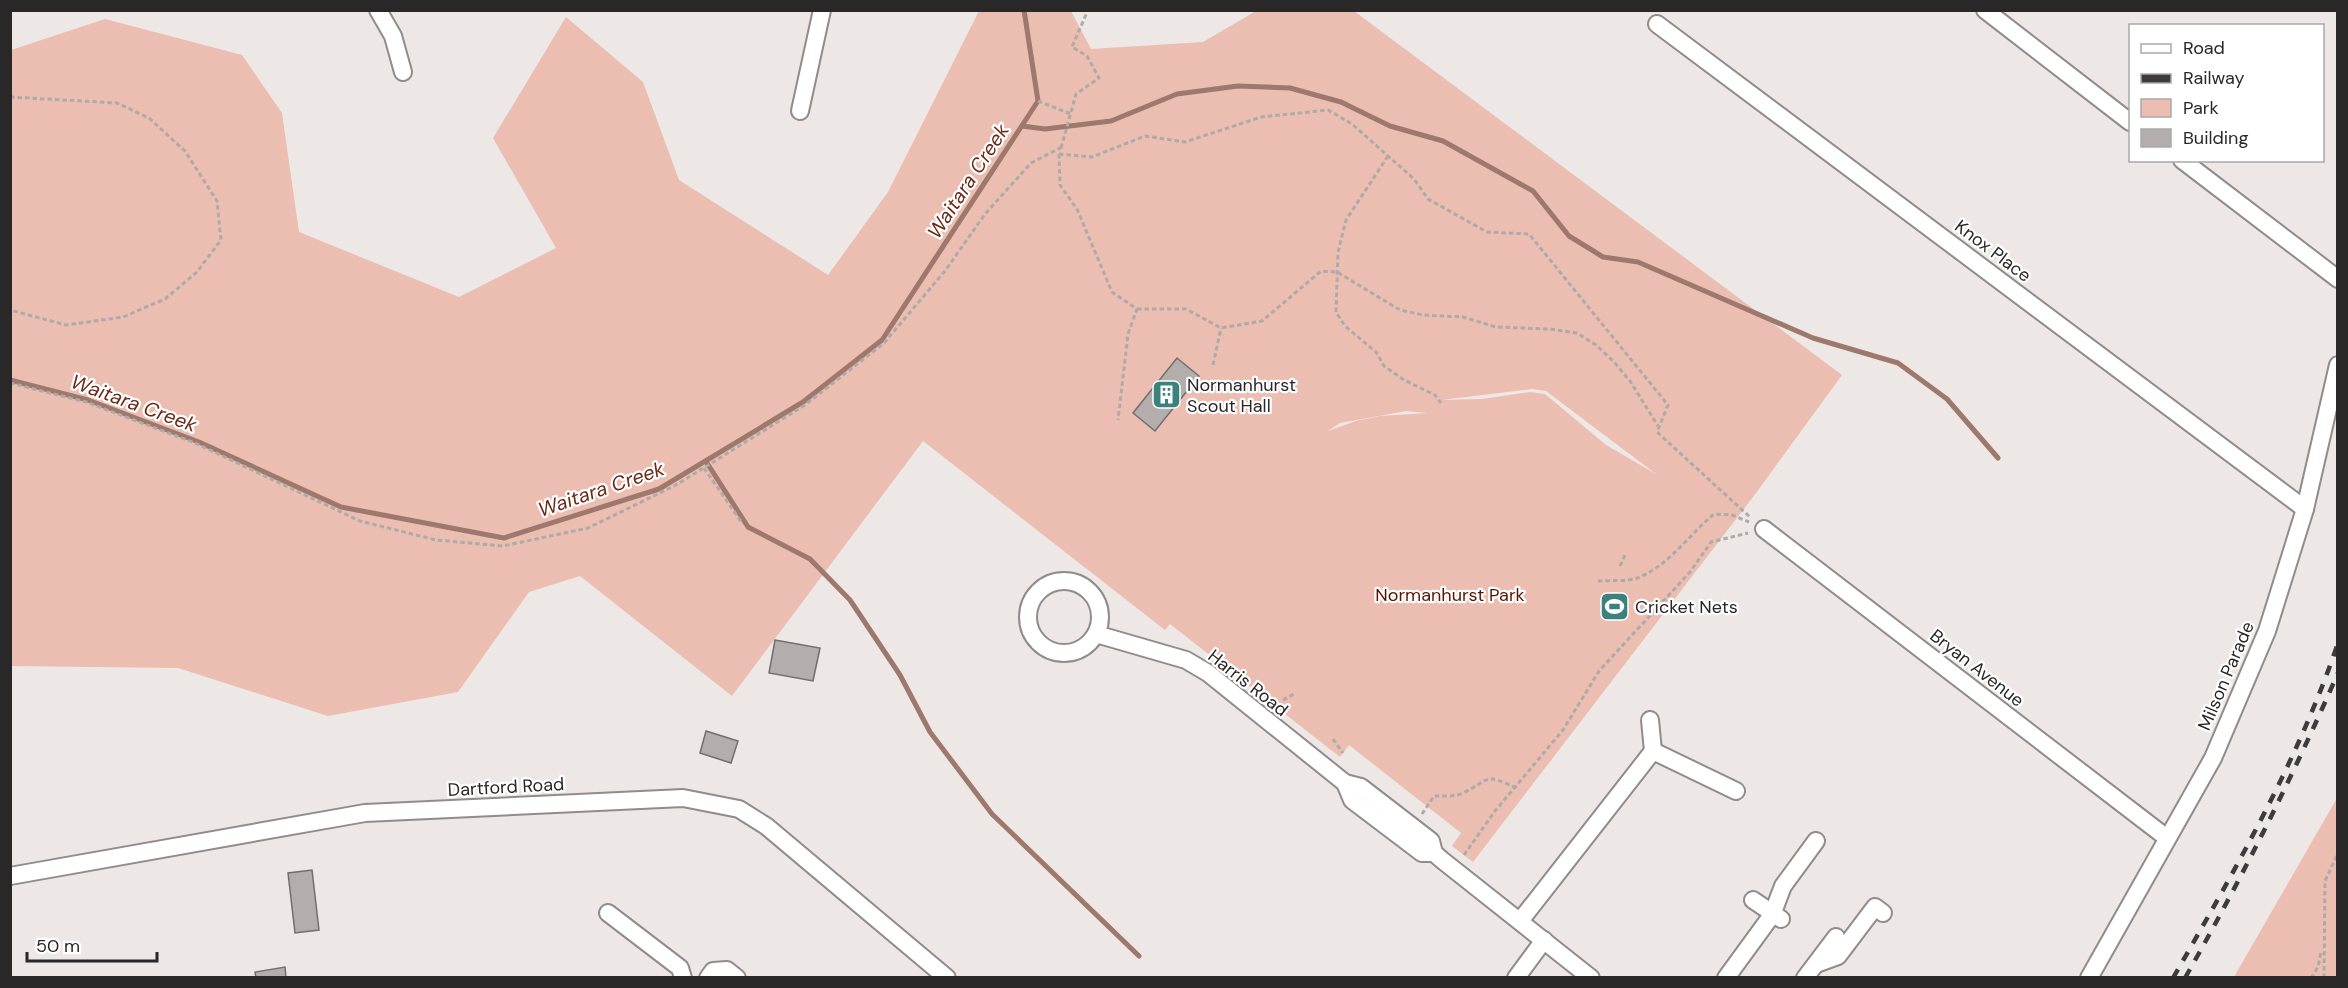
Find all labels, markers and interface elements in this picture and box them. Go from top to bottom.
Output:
legend [2129,24,2324,162]
text: Road [2183,36,2225,60]
text: Railway [2183,66,2245,90]
text: Park [2183,96,2219,120]
water label: Waitara Creek [921,118,1015,243]
text: Building [2183,126,2248,150]
street label: Knox Place [1950,214,2036,288]
water label: Waitara Creek [68,368,201,438]
place label: Normanhurst Scout Hall [1187,373,1296,418]
building icon: Normanhurst Scout Hall [1150,379,1182,411]
water label: Waitara Creek [534,455,668,523]
park label: Normanhurst Park [1375,583,1525,607]
sports icon: Cricket Nets [1598,591,1630,623]
place label: Cricket Nets [1635,595,1738,619]
street label: Milson Parade [2192,618,2260,734]
street label: Bryan Avenue [1925,624,2029,712]
street label: Harris Road [1203,644,1293,722]
street label: Dartford Road [447,772,565,802]
scale bar [27,925,158,963]
text: 50 m [36,934,80,958]

